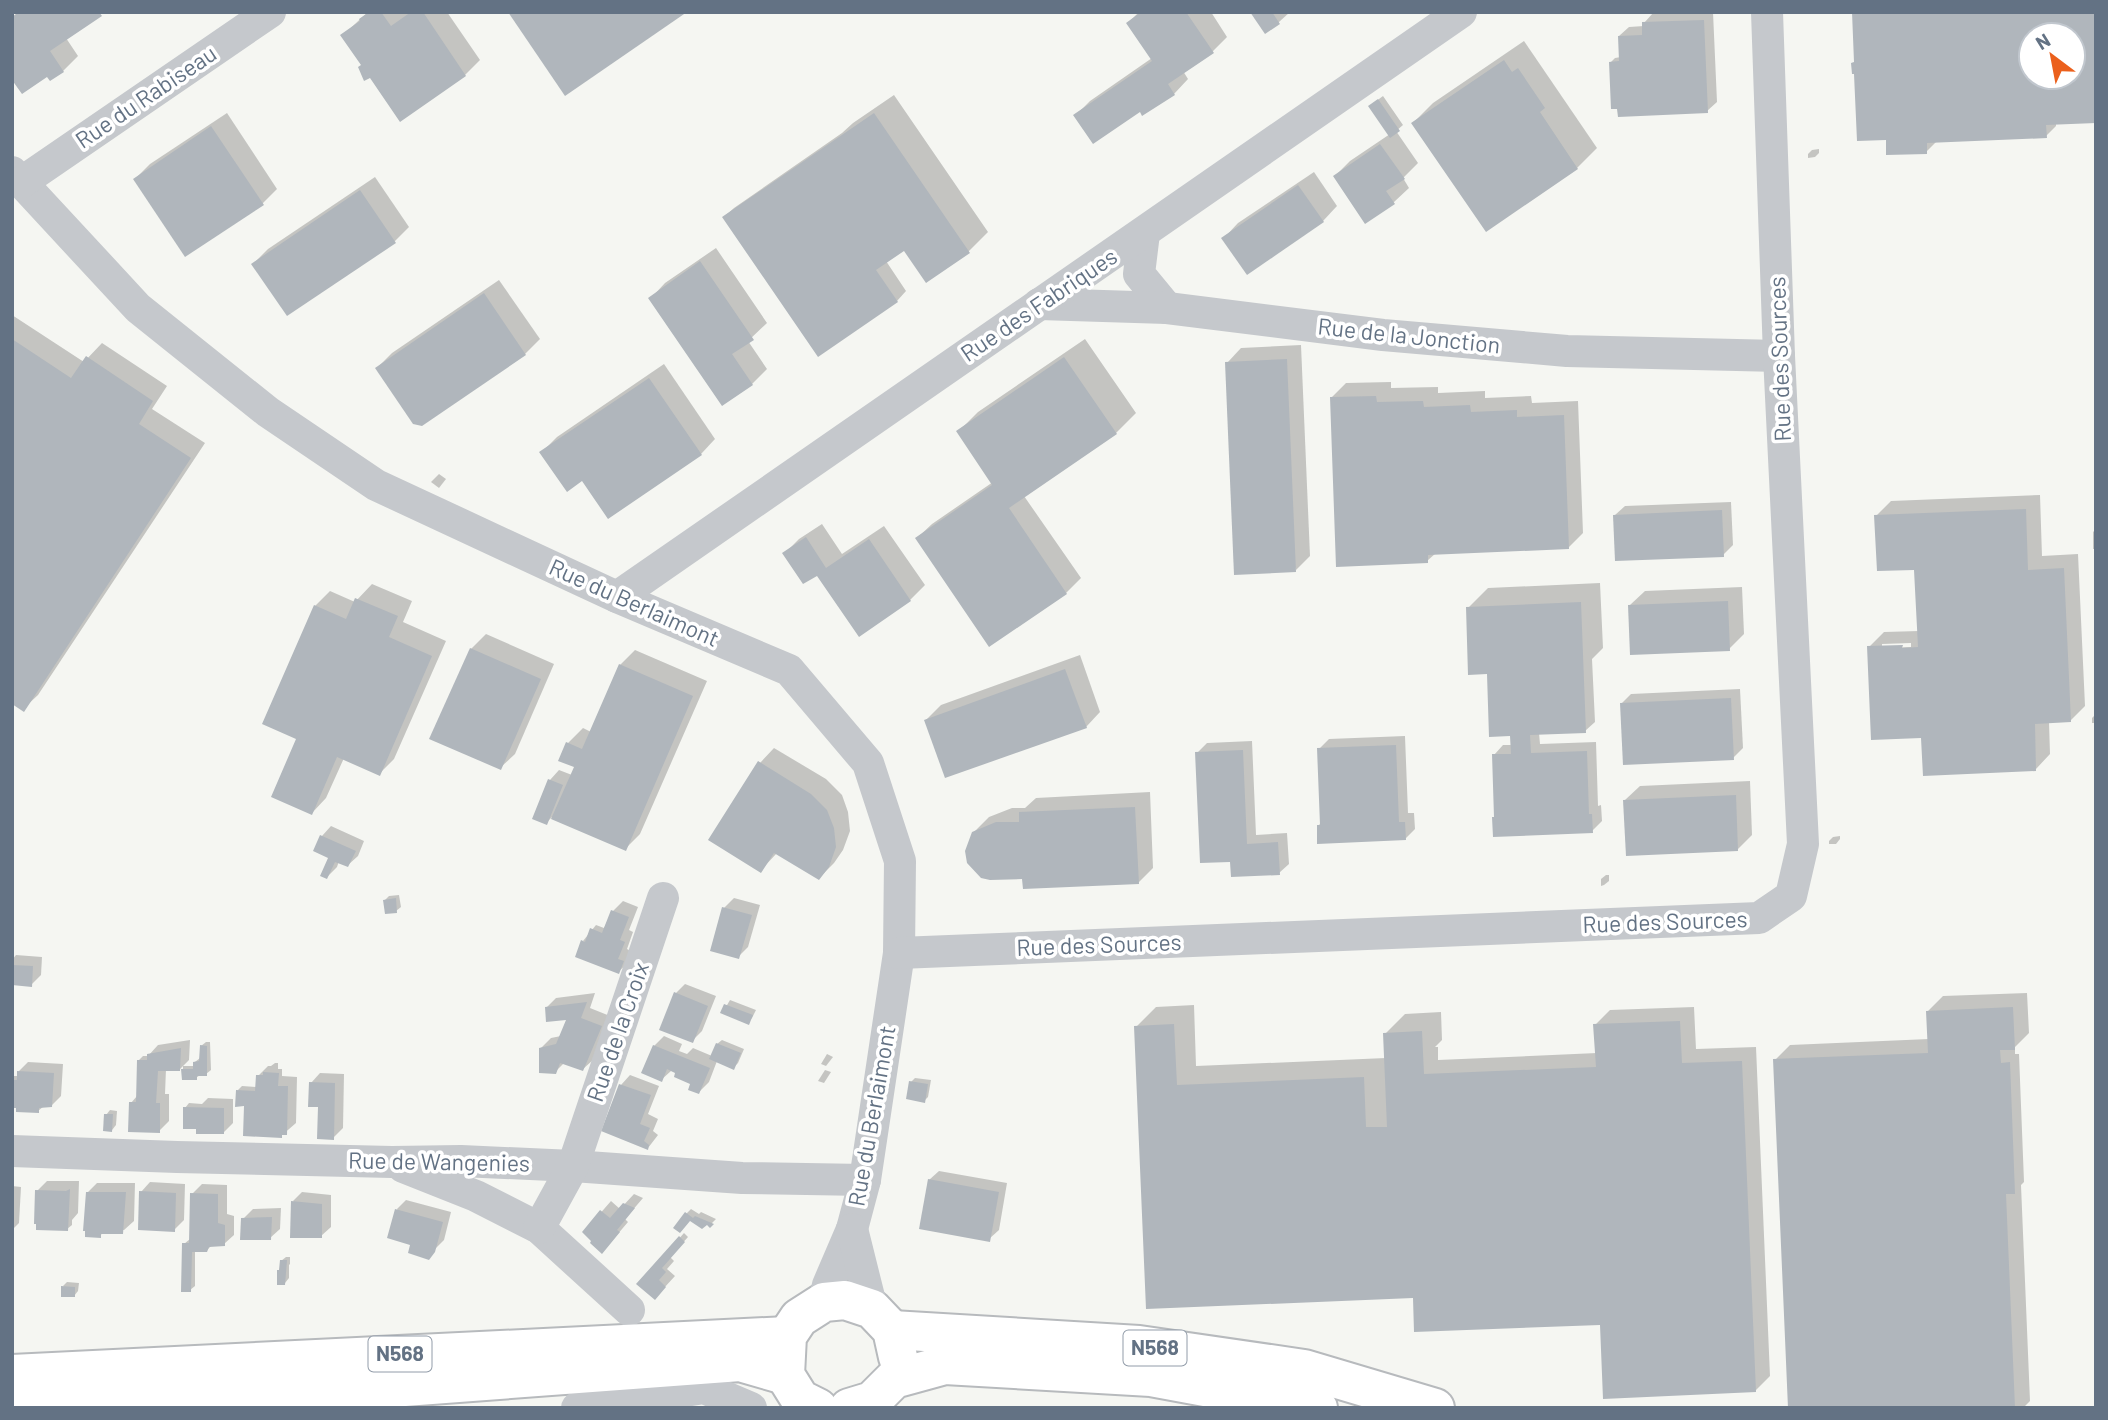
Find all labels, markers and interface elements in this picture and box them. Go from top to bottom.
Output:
north arrow [2017,21,2087,91]
text: N [2031,28,2054,54]
street label: Rue du Rabiseau [70,39,221,154]
street label: Rue des Fabriques [955,242,1122,367]
street label: Rue des Sources [1762,276,1796,442]
street label: Rue de la Jonction [1316,311,1502,359]
street label: Rue du Berlaimont [545,552,724,652]
street label: Rue des Sources [1582,904,1748,938]
street label: Rue des Sources [1016,927,1182,961]
street label: Rue de la Croix [580,958,654,1105]
street label: Rue du Berlaimont [841,1023,901,1208]
street label: Rue de Wangenies [348,1145,530,1177]
road number: N568 [1124,1330,1186,1366]
road number: N568 [368,1336,432,1372]

